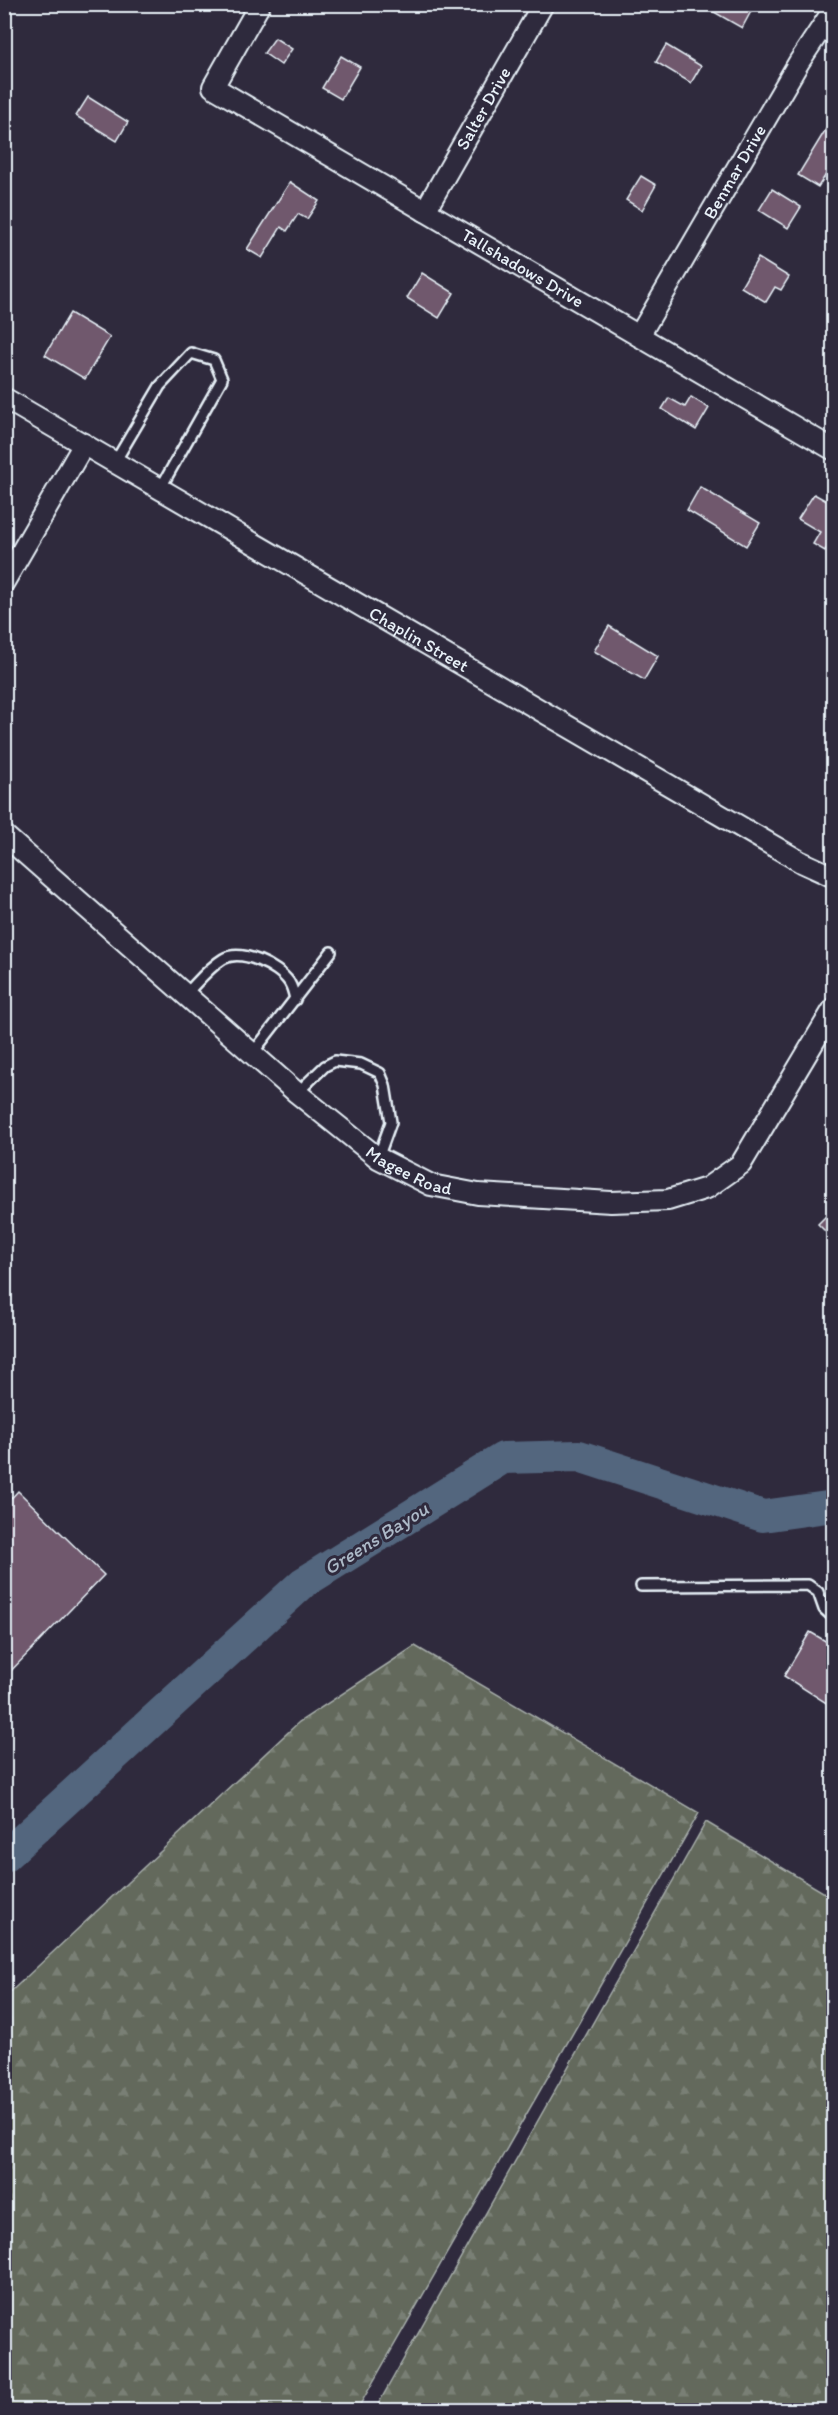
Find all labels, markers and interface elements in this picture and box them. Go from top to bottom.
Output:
street label: Salter Drive [451,63,516,154]
street label: Benmar Drive [699,121,771,223]
street label: Tallshadows Drive [457,224,588,312]
street label: Chaplin Street [365,602,473,677]
street label: Magee Road [361,1141,454,1200]
water label: Greens Bayou [319,1496,434,1580]

